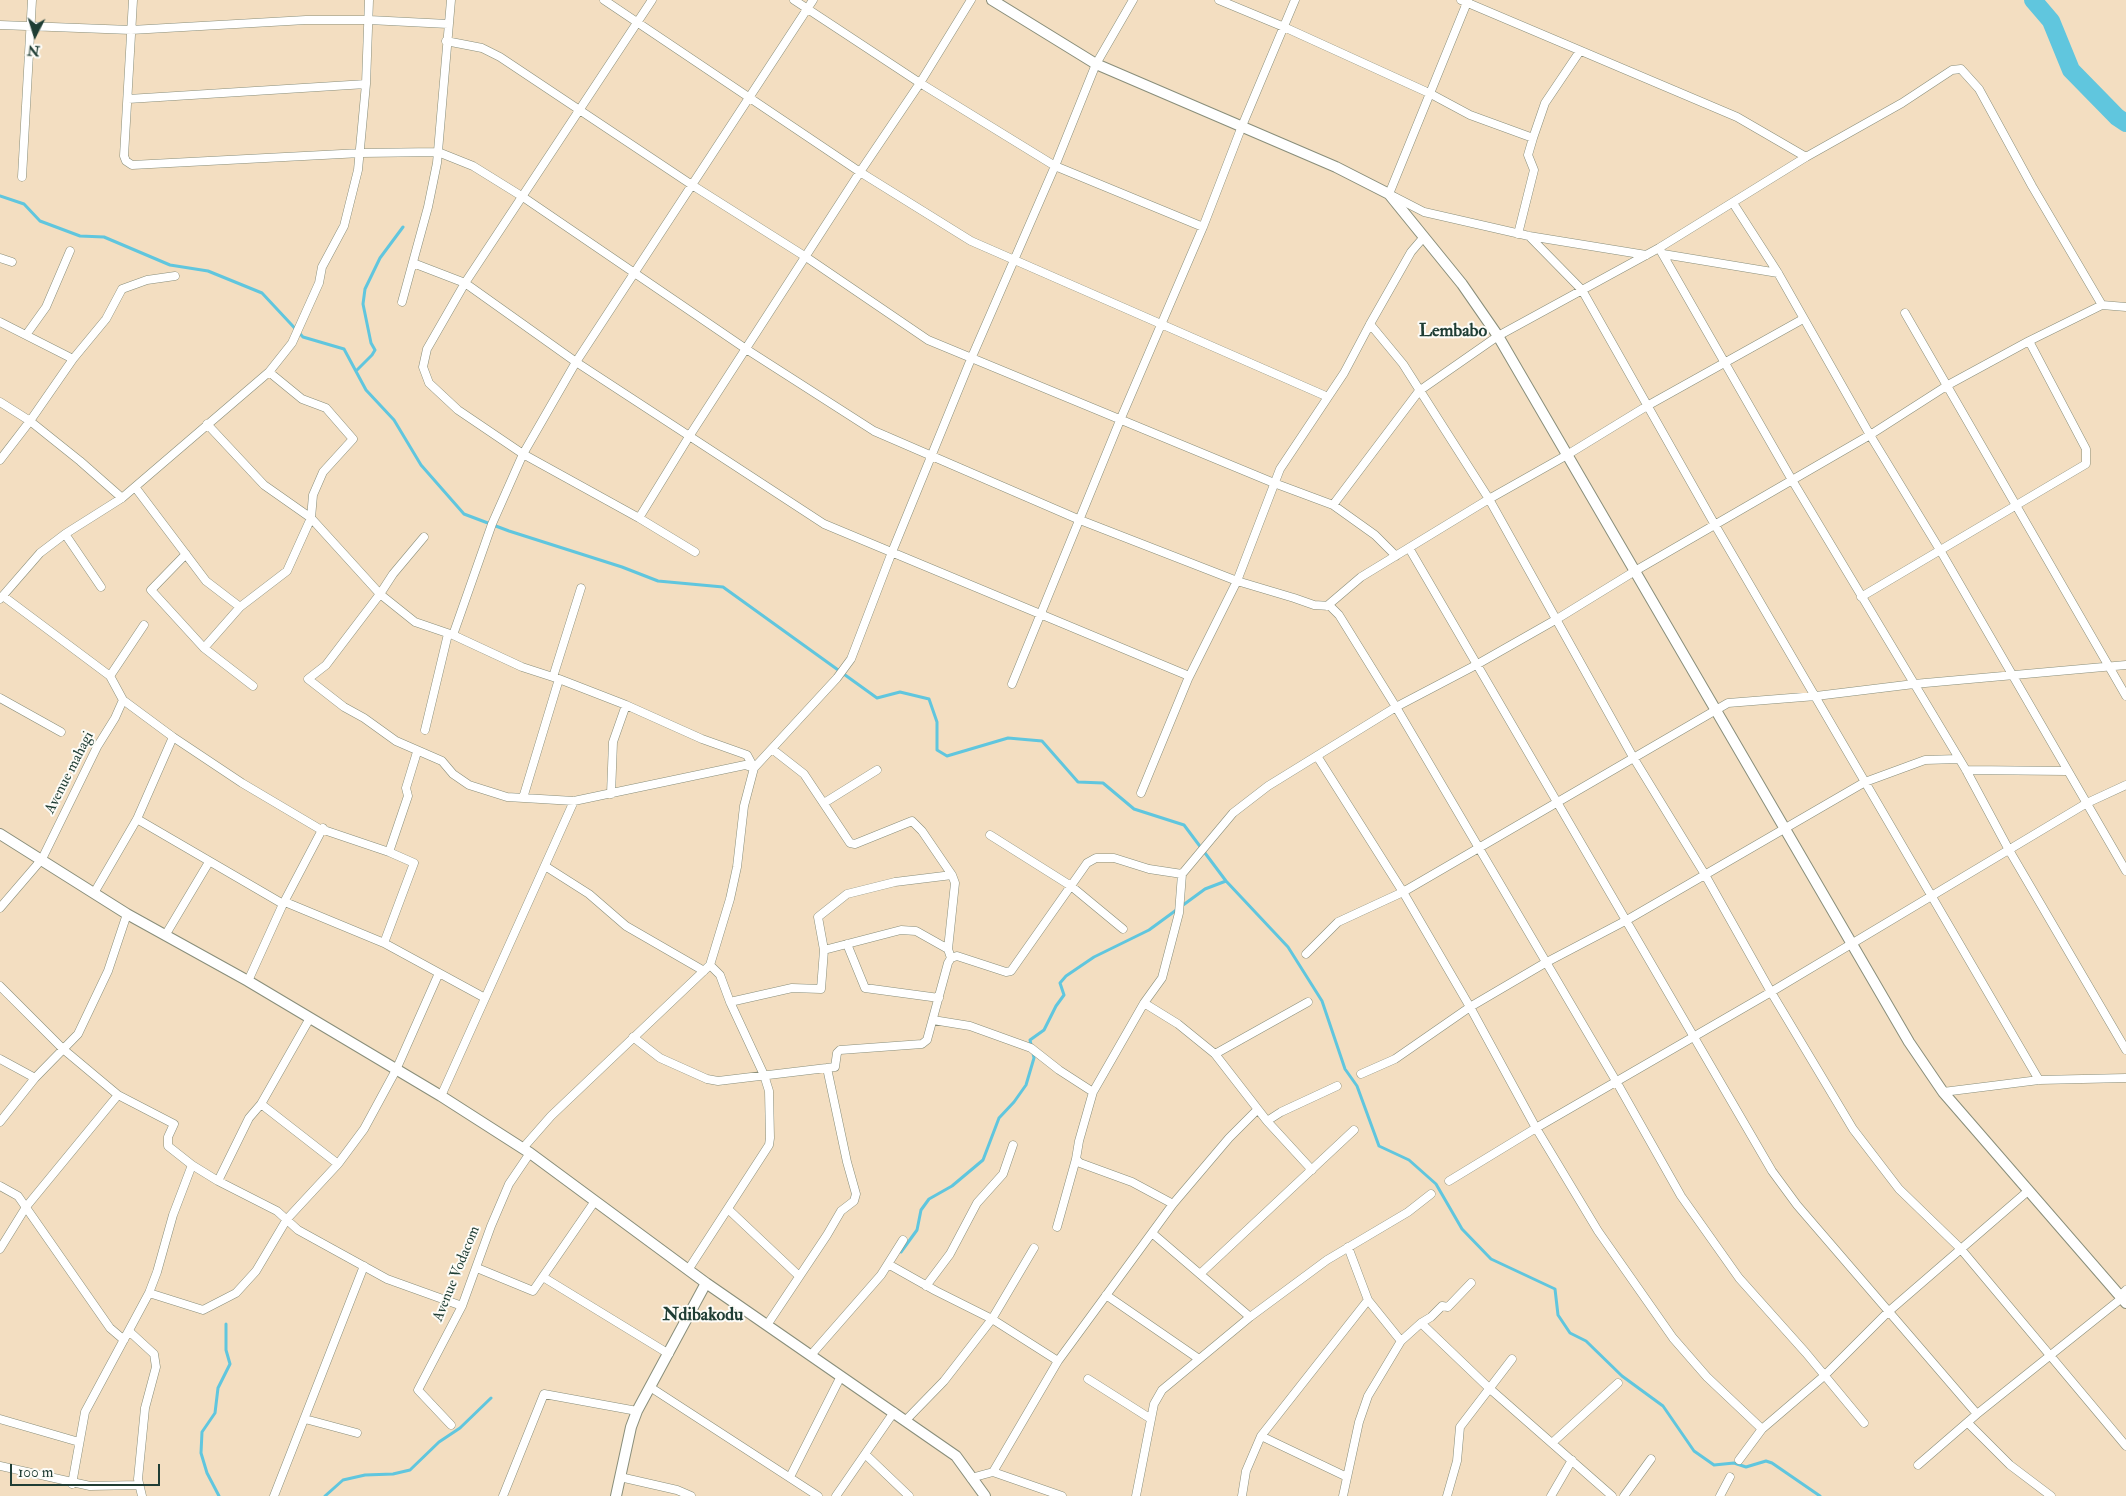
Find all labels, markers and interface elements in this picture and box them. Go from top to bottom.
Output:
north arrow [10,10,60,60]
text: N [27,41,41,59]
district label: Lembabo [1419,321,1487,343]
street label: Avenue mahagi [42,729,98,817]
street label: Avenue Vodacom [430,1224,484,1324]
district label: Ndibakodu [663,1305,743,1327]
scale bar [12,1454,162,1486]
text: 100 m [18,1463,53,1482]

